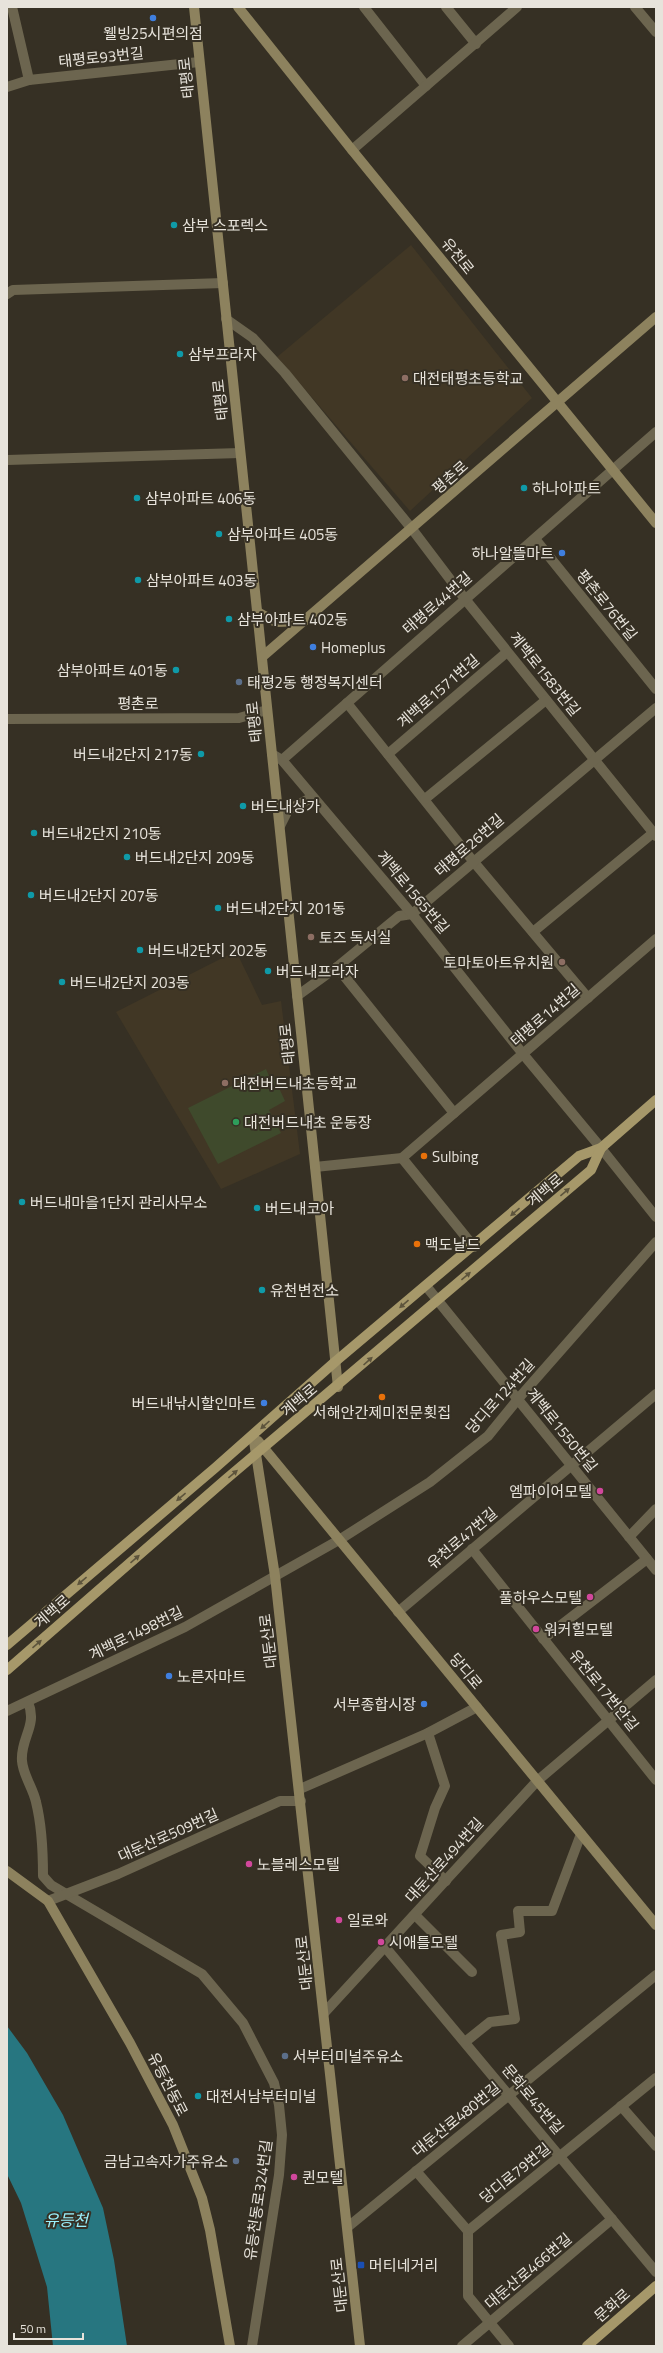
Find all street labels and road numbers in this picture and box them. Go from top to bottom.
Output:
street label: 태평로93번길 [57,41,145,73]
street label: 태평로 [172,56,200,100]
street label: 유천로 [436,233,480,279]
street label: 태평로 [206,378,234,422]
street label: 평촌로 [427,455,473,499]
street label: 평촌로76번길 [571,564,643,646]
street label: 태평로44번길 [397,566,477,640]
street label: 계백로1583번길 [504,627,586,721]
street label: 계백로1571번길 [392,649,484,733]
street label: 평촌로 [117,692,159,715]
street label: 태평로 [240,700,268,744]
street label: 태평로26번길 [429,808,509,882]
street label: 계백로1565번길 [371,845,455,939]
street label: 태평로14번길 [505,978,585,1052]
street label: 태평로 [273,1022,301,1066]
street label: 계백로 [522,1168,568,1212]
street label: 당디로124번길 [460,1353,540,1439]
street label: 계백로 [276,1378,322,1422]
street label: 계백로1550번길 [521,1383,603,1477]
street label: 유천로47번길 [422,1502,502,1574]
street label: 계백로 [29,1589,75,1633]
street label: 계백로1498번길 [85,1600,187,1666]
street label: 대둔산로 [253,1612,283,1670]
street label: 유천로17번안길 [564,1644,644,1736]
street label: 당디로 [444,1648,488,1694]
street label: 대둔산로509번길 [114,1803,222,1867]
street label: 대둔산로494번길 [399,1812,489,1908]
street label: 대둔산로 [290,1934,318,1992]
street label: 유등천동로 [142,2048,194,2120]
street label: 문화로45번길 [497,2059,569,2139]
street label: 대둔산로480번길 [407,2076,505,2162]
street label: 당디로79번길 [474,2137,556,2209]
street label: 유등천동로324번길 [238,2138,278,2262]
street label: 대둔산로466번길 [479,2227,577,2315]
street label: 대둔산로 [325,2256,353,2314]
street label: 문화로 [589,2283,635,2327]

